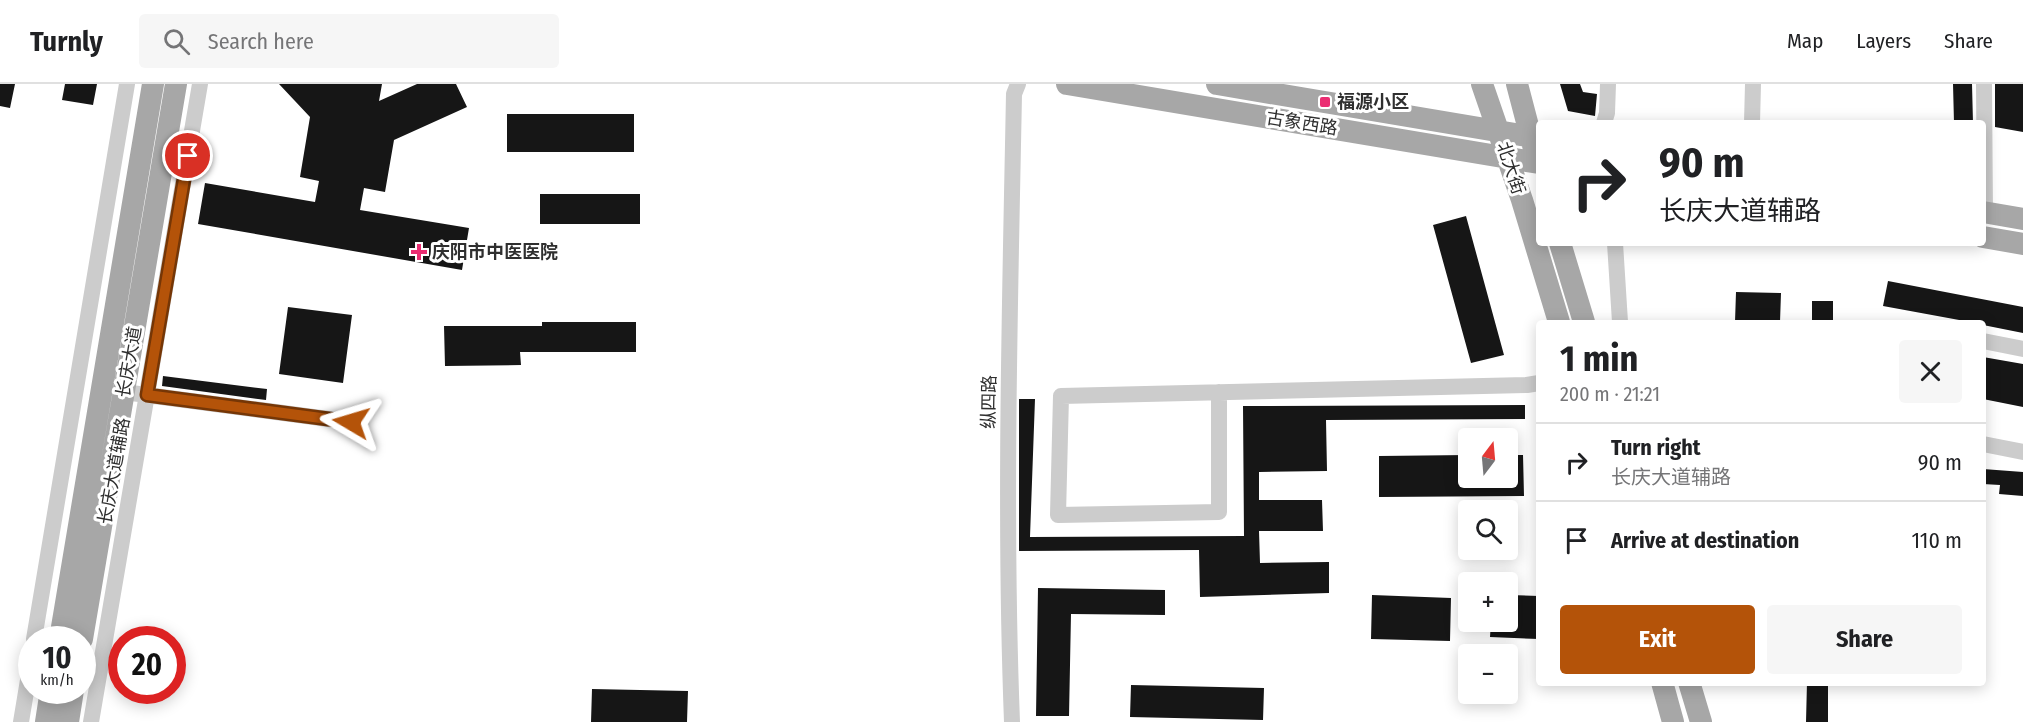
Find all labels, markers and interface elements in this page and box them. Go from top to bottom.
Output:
search box [139,14,559,68]
text: Turnly [30,25,103,58]
icon: search [160,25,193,58]
text: Search here [208,28,314,55]
text: Map [1787,28,1823,54]
text: Layers [1856,28,1911,54]
text: Share [1944,28,1993,54]
place label: 福源小区 [1337,91,1409,113]
marker: 福源小区 [1318,95,1332,109]
street label: 古象西路 [1265,107,1339,139]
pin [162,130,213,181]
text: 90 m [1659,138,1744,188]
icon: arrive [171,139,204,172]
street label: 北大街 [1492,139,1530,197]
icon: right [1560,144,1638,222]
text: 长庆大道辅路 [1659,195,1821,227]
place label: 庆阳市中医医院 [432,241,558,263]
marker: 庆阳市中医医院 [410,243,428,261]
street label: 长庆大道 [112,325,146,399]
text: 1 min [1560,337,1638,381]
button: close [1899,340,1962,403]
street label: 纵四路 [978,375,1000,429]
text: 200 m · 21:21 [1560,382,1660,406]
position arrow [319,390,383,454]
street label: 长庆大道辅路 [94,416,134,526]
north arrow [1458,428,1518,488]
map controls [1458,428,1518,704]
text: Turn right [1611,434,1700,461]
icon: right [1560,446,1593,479]
text: 90 m [1918,449,1962,476]
text: 长庆大道辅路 [1611,465,1731,489]
button: search [1458,500,1518,560]
icon: arrive [1560,524,1593,557]
text: Arrive at destination [1611,527,1799,554]
text: 110 m [1912,527,1962,554]
button: + [1458,572,1518,632]
button: Exit [1560,605,1755,674]
button: Share [1767,605,1962,674]
speed limit sign: 20 [108,626,186,704]
text: 10 [42,640,72,676]
button: − [1458,644,1518,704]
text: km/h [40,671,74,689]

